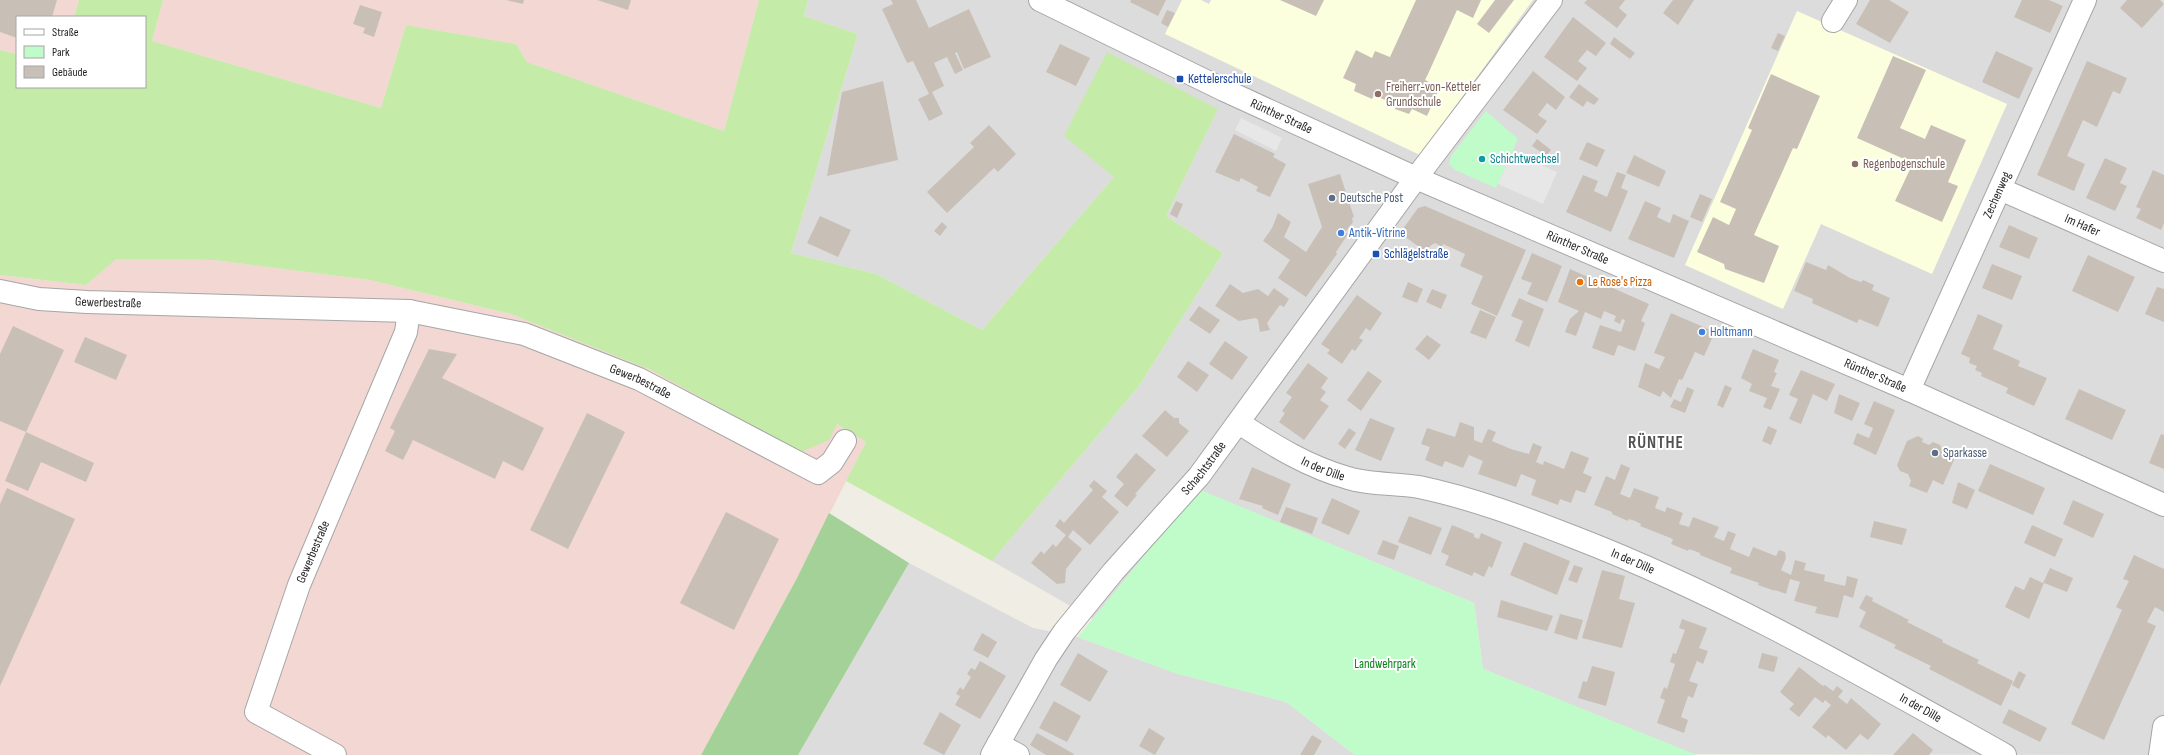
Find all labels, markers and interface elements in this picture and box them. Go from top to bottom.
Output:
legend [16,16,146,88]
text: Straße [52,25,79,40]
text: Park [52,45,70,60]
text: Gebäude [52,65,87,80]
place label: Kettelerschule [1188,71,1252,87]
marker: Kettelerschule [1175,74,1185,84]
place label: Freiherr-von-Ketteler Grundschule [1386,79,1481,110]
marker: Freiherr-von-Ketteler Grundschule [1373,89,1383,99]
street label: Rünther Straße [1248,95,1315,137]
place label: Schichtwechsel [1490,151,1559,167]
marker: Schichtwechsel [1477,154,1487,164]
place label: Regenbogenschule [1863,156,1945,172]
marker: Regenbogenschule [1850,159,1860,169]
street label: Zechenweg [1980,169,2015,221]
place label: Deutsche Post [1340,190,1403,206]
marker: Deutsche Post [1327,193,1337,203]
street label: Im Hafer [2062,210,2103,240]
place label: Antik-Vitrine [1348,225,1405,241]
street label: Rünther Straße [1544,227,1611,268]
marker: Antik-Vitrine [1336,228,1346,238]
place label: Schlägelstraße [1384,246,1448,262]
marker: Schlägelstraße [1371,249,1381,259]
place label: Le Rose's Pizza [1588,274,1652,290]
marker: Le Rose's Pizza [1575,277,1585,287]
street label: Gewerbestraße [74,293,142,312]
place label: Holtmann [1710,324,1753,340]
marker: Holtmann [1697,327,1707,337]
street label: Rünther Straße [1842,355,1909,396]
street label: Gewerbestraße [607,360,674,403]
district label: RÜNTHE [1628,432,1684,453]
street label: Schachtstraße [1178,438,1230,498]
place label: Sparkasse [1943,445,1987,461]
marker: Sparkasse [1930,448,1940,458]
street label: In der Dille [1298,453,1347,485]
street label: Gewerbestraße [293,518,333,586]
street label: In der Dille [1609,545,1657,578]
park label: Landwehrpark [1354,656,1416,672]
street label: In der Dille [1897,690,1944,726]

